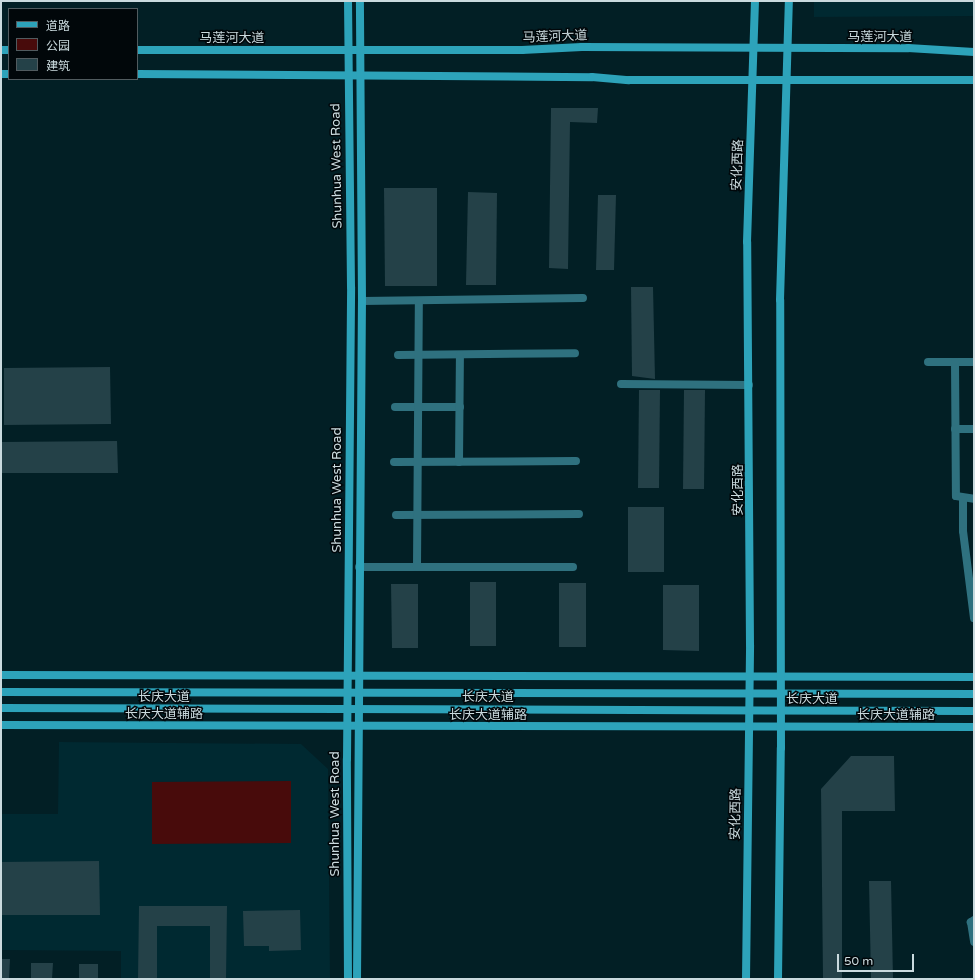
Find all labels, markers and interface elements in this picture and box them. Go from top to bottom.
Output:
legend [8,8,138,80]
text: 道路 [46,19,70,33]
street label: 马莲河大道 [522,28,588,46]
street label: 马莲河大道 [848,29,912,45]
street label: 马莲河大道 [200,30,264,46]
text: 公园 [46,39,70,53]
text: 建筑 [46,59,70,73]
street label: Shunhua West Road [328,103,346,229]
street label: 安化西路 [729,139,747,191]
street label: Shunhua West Road [329,427,345,553]
street label: 安化西路 [730,464,746,516]
street label: 长庆大道 [138,689,190,705]
street label: 长庆大道 [462,689,514,705]
street label: 长庆大道 [786,691,838,707]
street label: 长庆大道辅路 [125,706,203,722]
street label: 长庆大道辅路 [449,707,527,723]
street label: 长庆大道辅路 [857,707,935,723]
street label: Shunhua West Road [327,751,343,877]
street label: 安化西路 [728,788,744,840]
scale bar [839,946,916,972]
text: 50 m [844,954,873,968]

